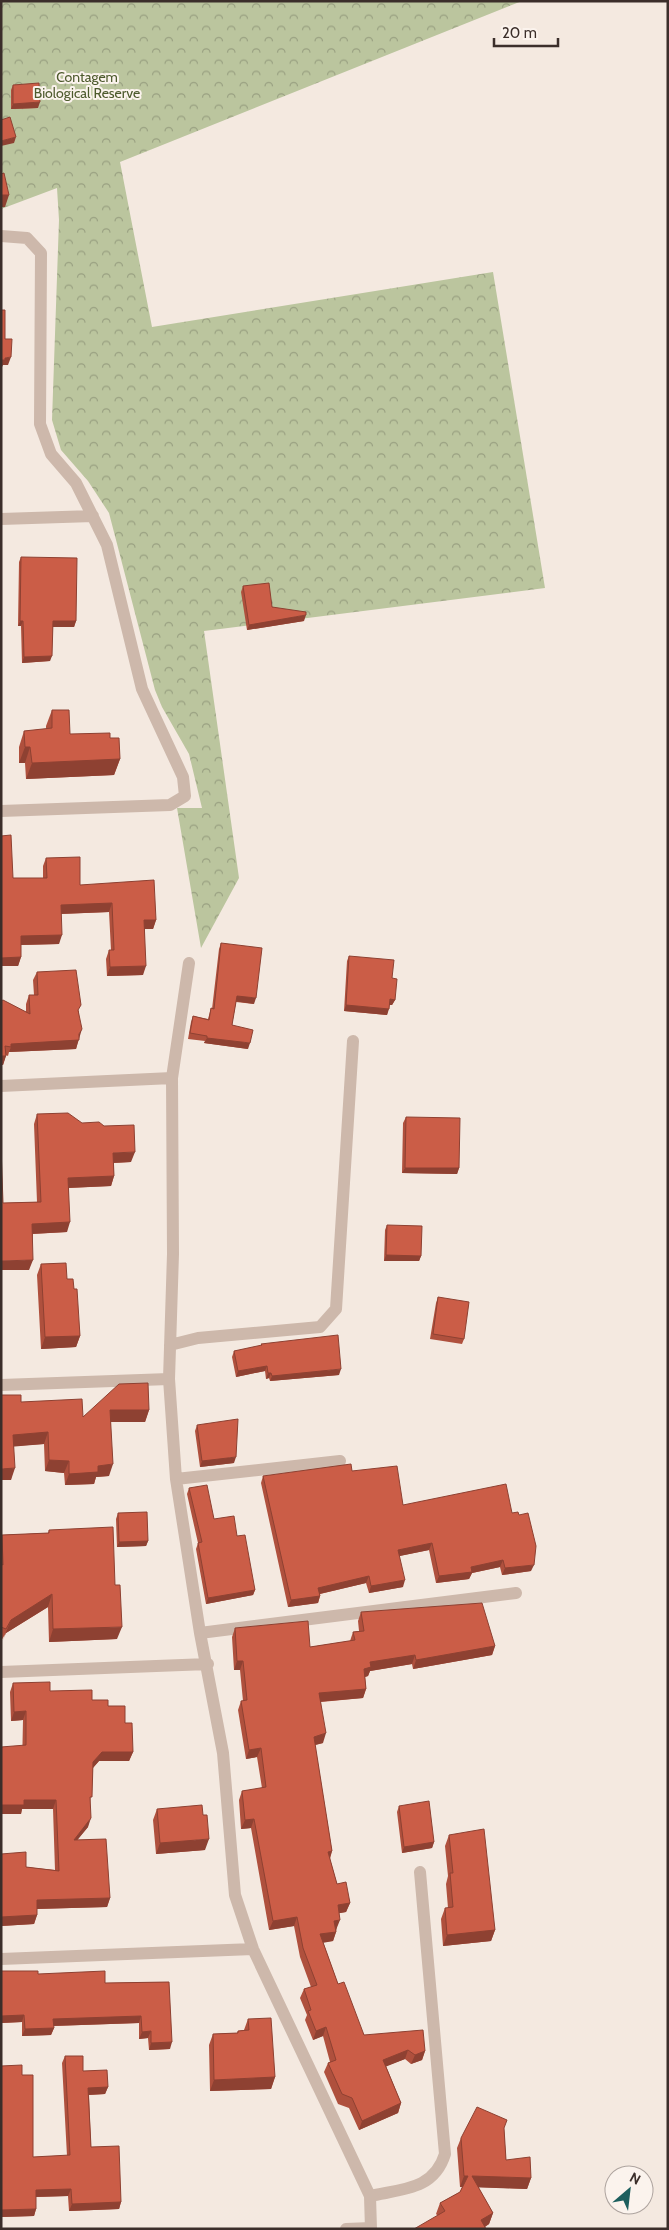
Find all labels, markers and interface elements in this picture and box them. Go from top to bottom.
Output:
scale bar [494,15,558,47]
text: 20 m [502,24,537,42]
park label: Contagem Biological Reserve [34,68,140,102]
north arrow [604,2165,654,2215]
text: N [627,2168,644,2189]

